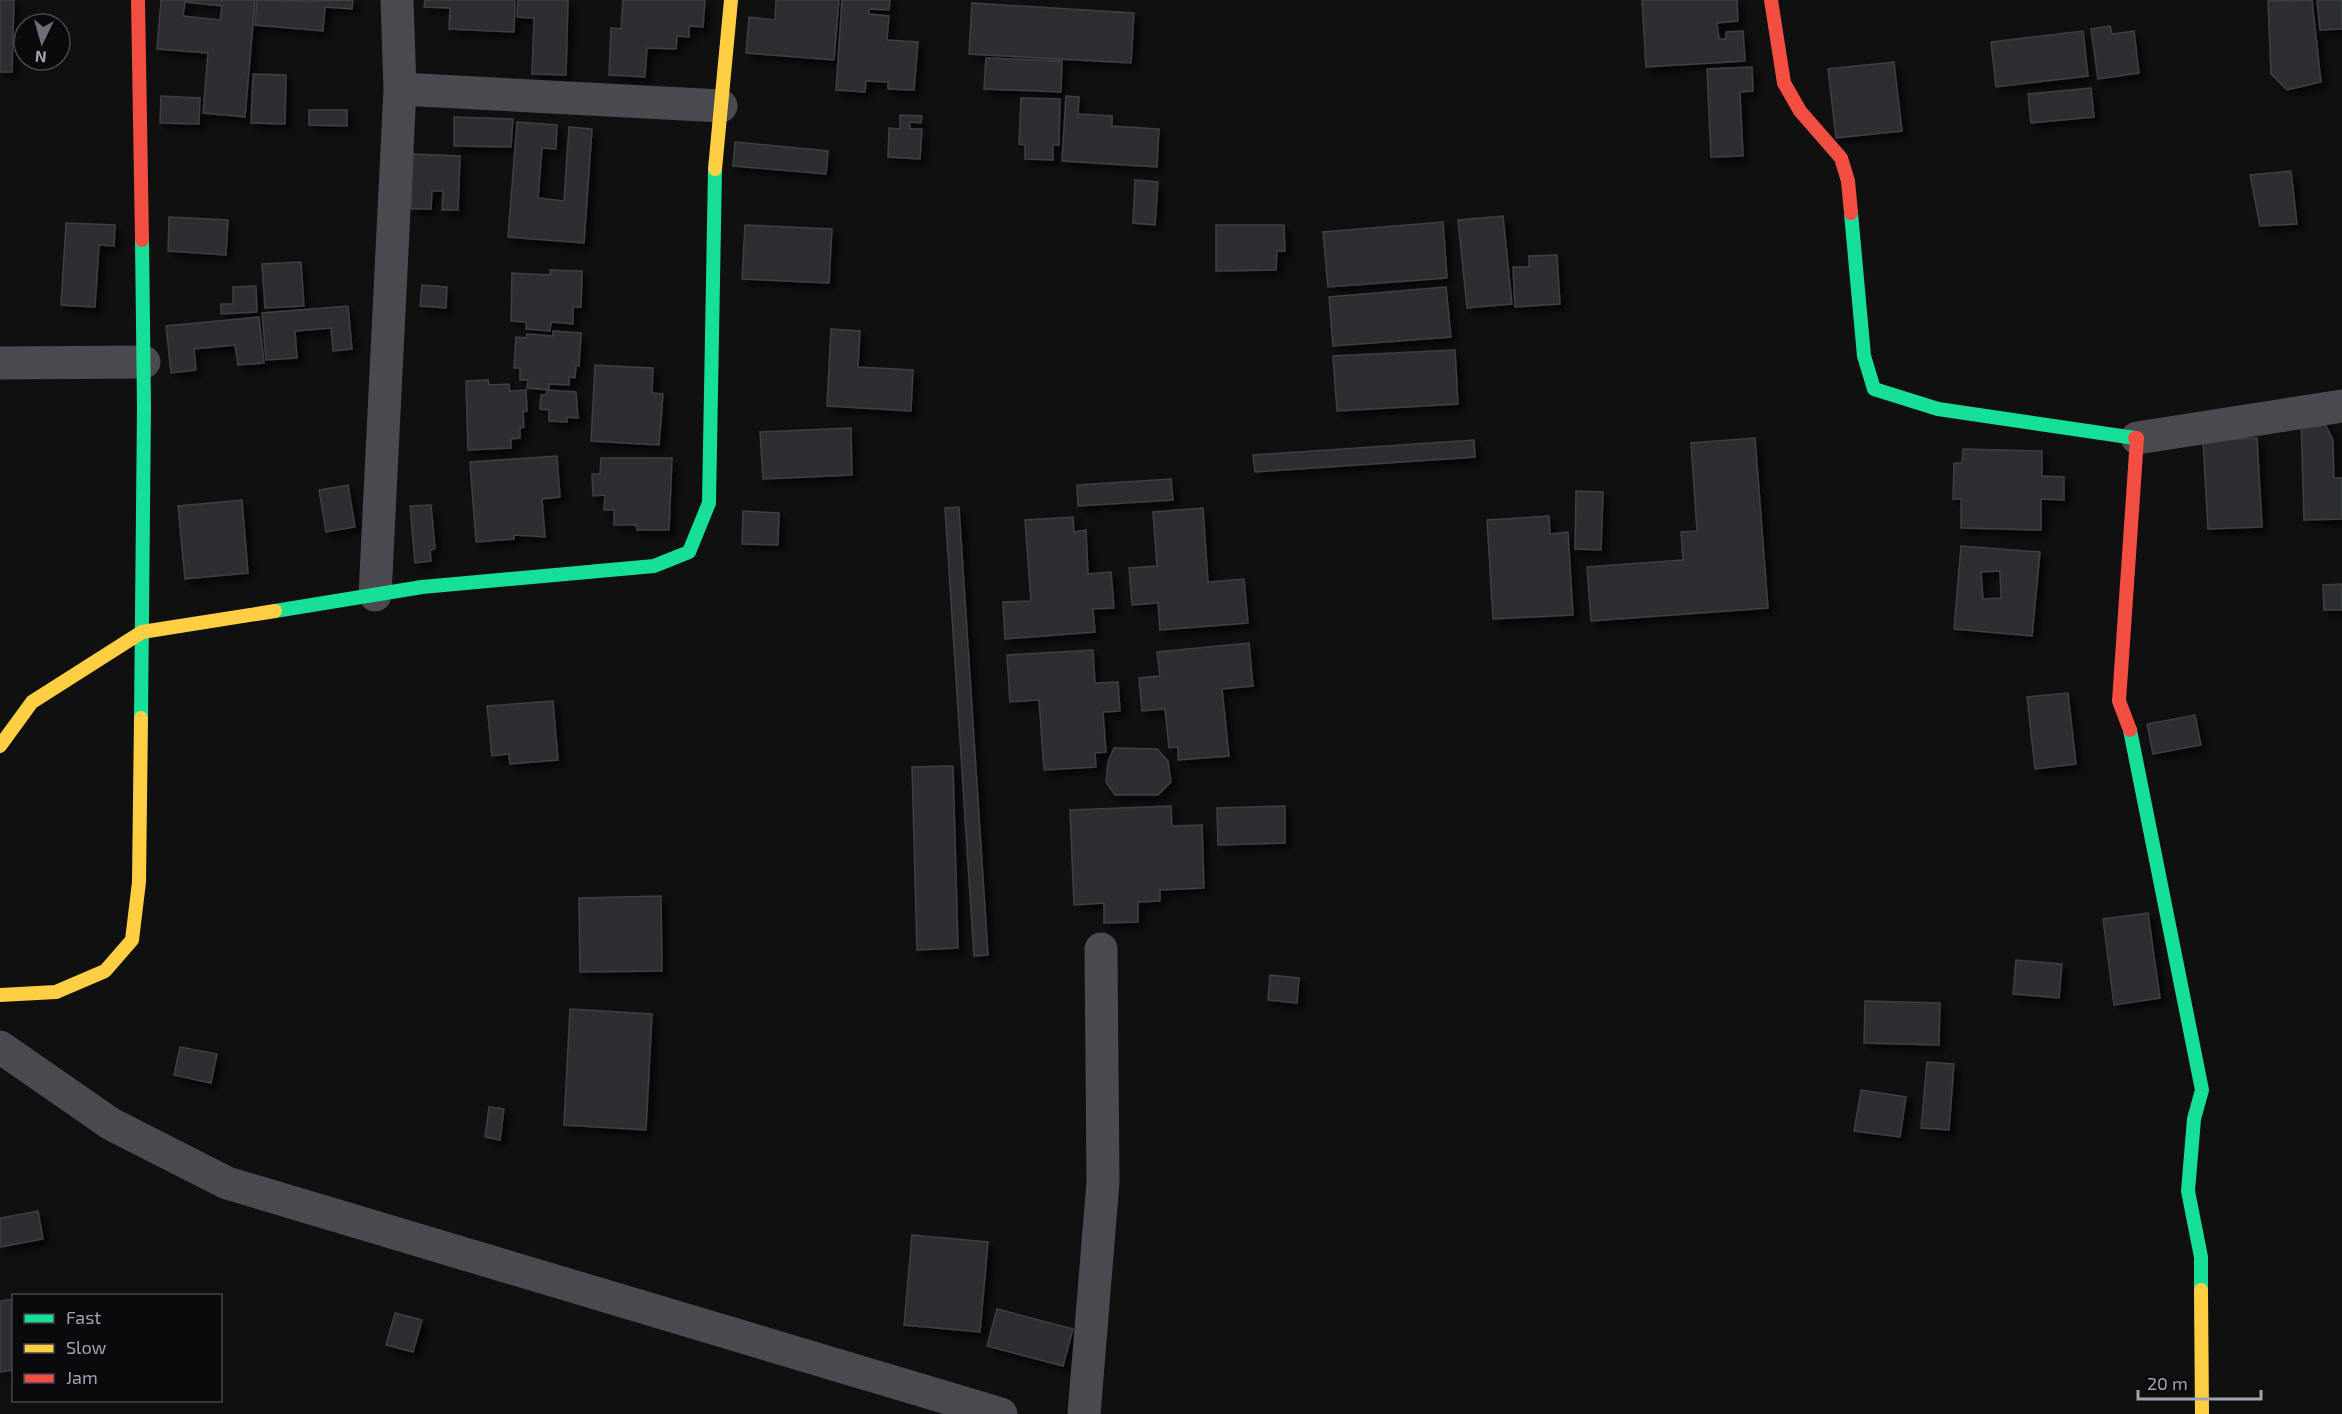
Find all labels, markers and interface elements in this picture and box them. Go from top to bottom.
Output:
north arrow [12,12,72,72]
text: N [34,47,47,67]
legend [12,1294,222,1402]
text: Fast [66,1306,101,1328]
text: Slow [66,1336,107,1358]
scale bar [2138,1363,2261,1401]
text: Jam [66,1366,98,1388]
text: 20 m [2147,1372,2188,1394]

